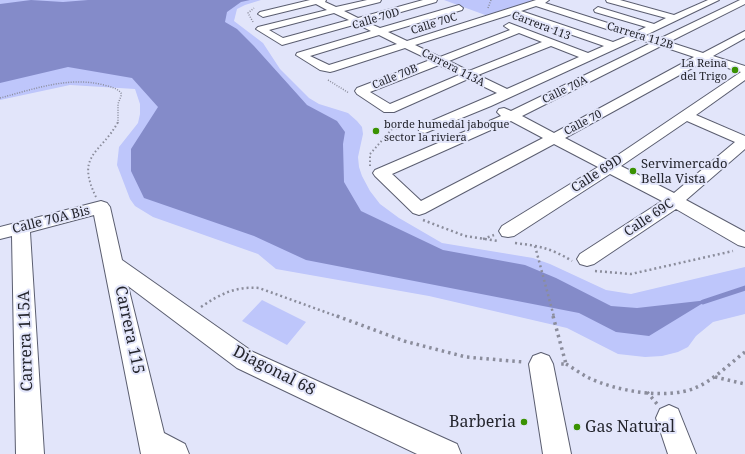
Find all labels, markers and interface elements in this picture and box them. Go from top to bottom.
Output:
street label: Calle 70D [351,6,401,32]
street label: Carrera 113 [510,9,572,43]
street label: Calle 70C [409,10,459,38]
street label: Carrera 112B [605,20,675,52]
street label: Carrera 113A [419,46,487,90]
place label: La Reina del Trigo [680,57,727,83]
street label: Calle 70B [370,62,420,92]
marker: La Reina del Trigo [730,65,740,75]
street label: Calle 70A [540,73,590,107]
street label: Calle 70 [562,108,604,138]
place label: borde humedal jaboque sector la riviera [384,118,509,144]
marker: borde humedal jaboque sector la riviera [371,126,381,136]
street label: Calle 69D [569,152,625,196]
place label: Servimercado Bella Vista [641,156,727,187]
marker: Servimercado Bella Vista [628,166,638,176]
street label: Calle 69C [621,196,677,240]
street label: Calle 70A Bis [11,203,91,237]
street label: Carrera 115 [110,284,148,376]
street label: Carrera 115A [15,290,37,392]
street label: Diagonal 68 [230,342,318,400]
place label: Barberia [449,412,516,432]
marker: Barberia [519,417,529,427]
place label: Gas Natural [585,417,675,437]
marker: Gas Natural [572,422,582,432]

